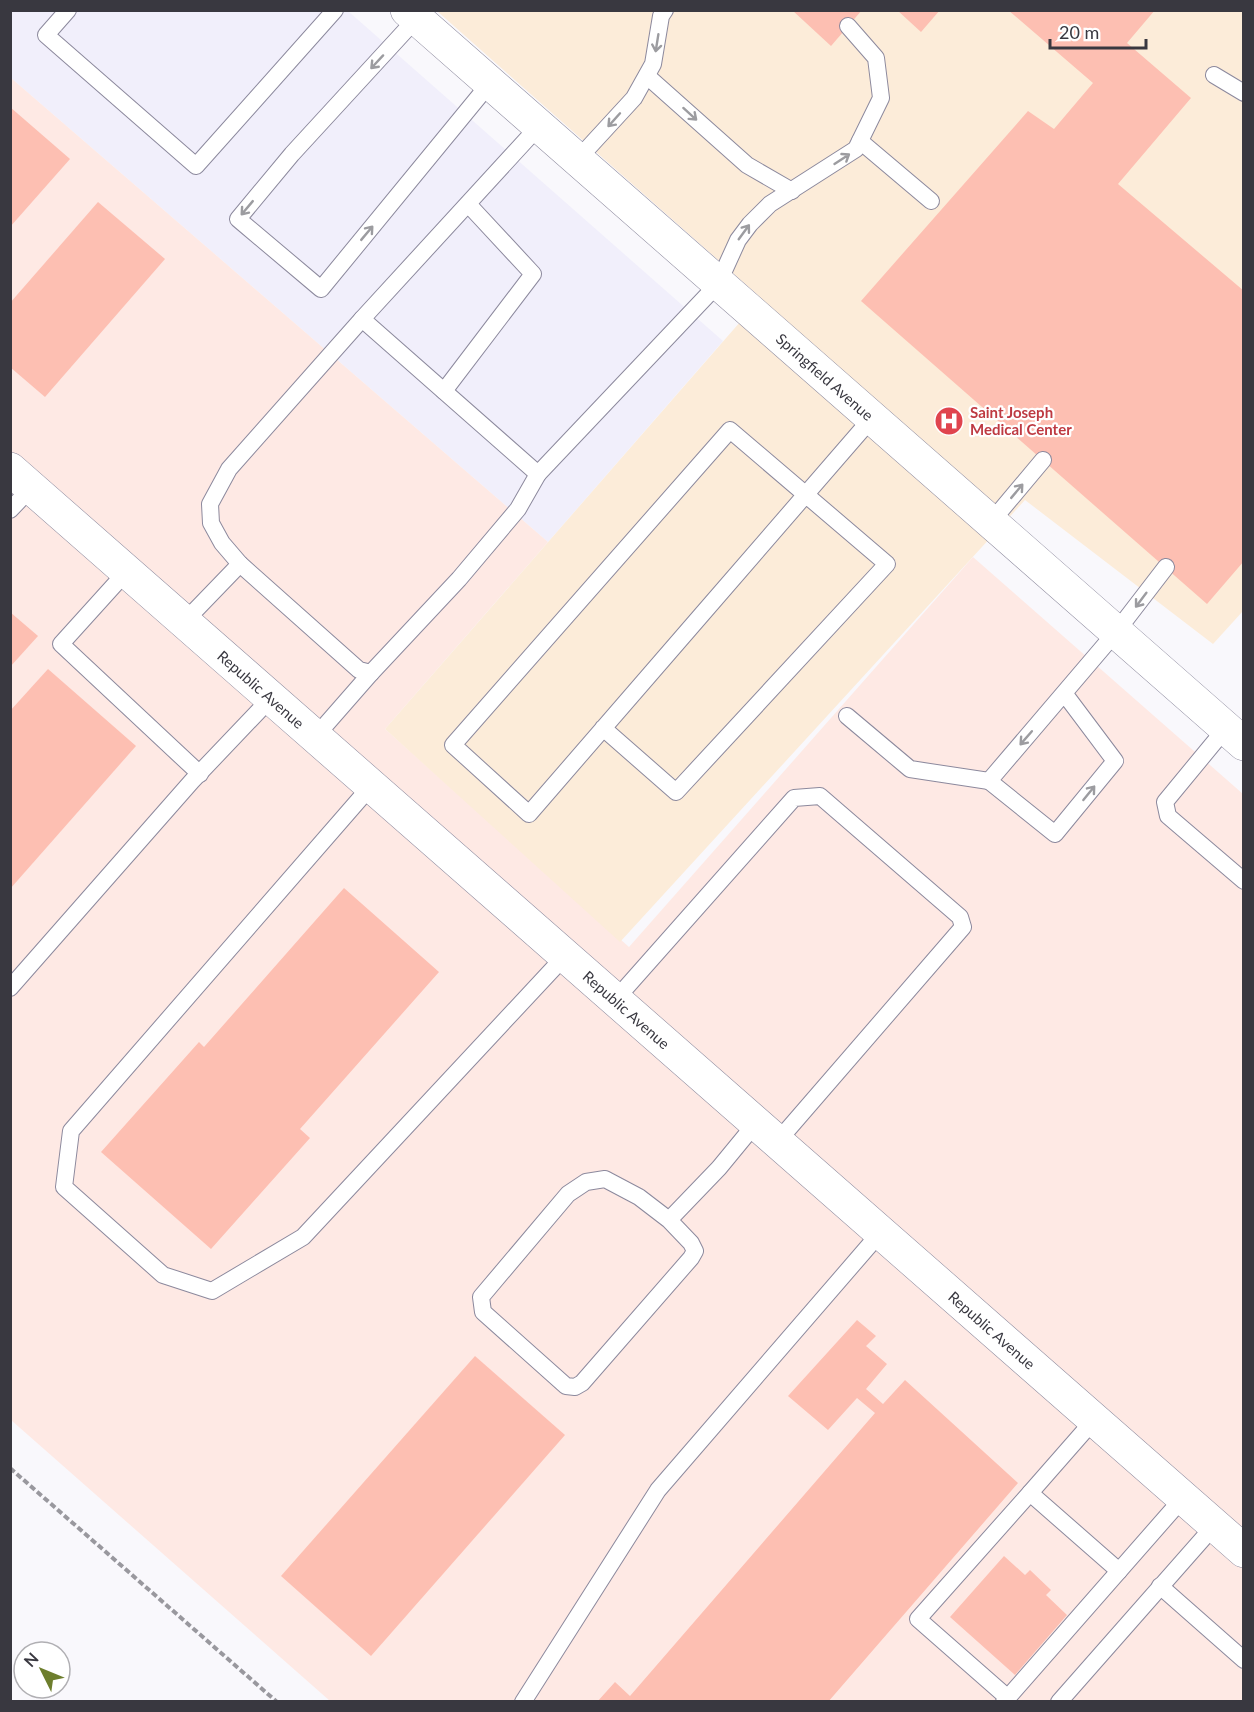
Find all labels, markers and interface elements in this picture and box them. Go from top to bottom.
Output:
scale bar [1050,12,1146,50]
text: 20 m [1059,21,1099,43]
one-way arrow [651,33,662,53]
one-way arrow [370,54,384,69]
one-way arrow [682,107,698,121]
one-way arrow [607,112,621,127]
one-way arrow [833,153,849,165]
one-way arrow [241,200,254,216]
one-way arrow [738,224,751,240]
one-way arrow [361,225,374,241]
street label: Springfield Avenue [773,329,877,424]
place label: Saint Joseph Medical Center [970,403,1072,438]
hospital icon: Saint Joseph Medical Center [933,405,965,437]
one-way arrow [1010,483,1023,499]
one-way arrow [1135,591,1147,607]
street label: Republic Avenue [214,646,308,732]
one-way arrow [1019,730,1033,745]
one-way arrow [1083,785,1096,801]
street label: Republic Avenue [579,967,674,1052]
street label: Republic Avenue [945,1287,1039,1373]
north arrow [12,1640,72,1700]
text: N [20,1648,42,1670]

